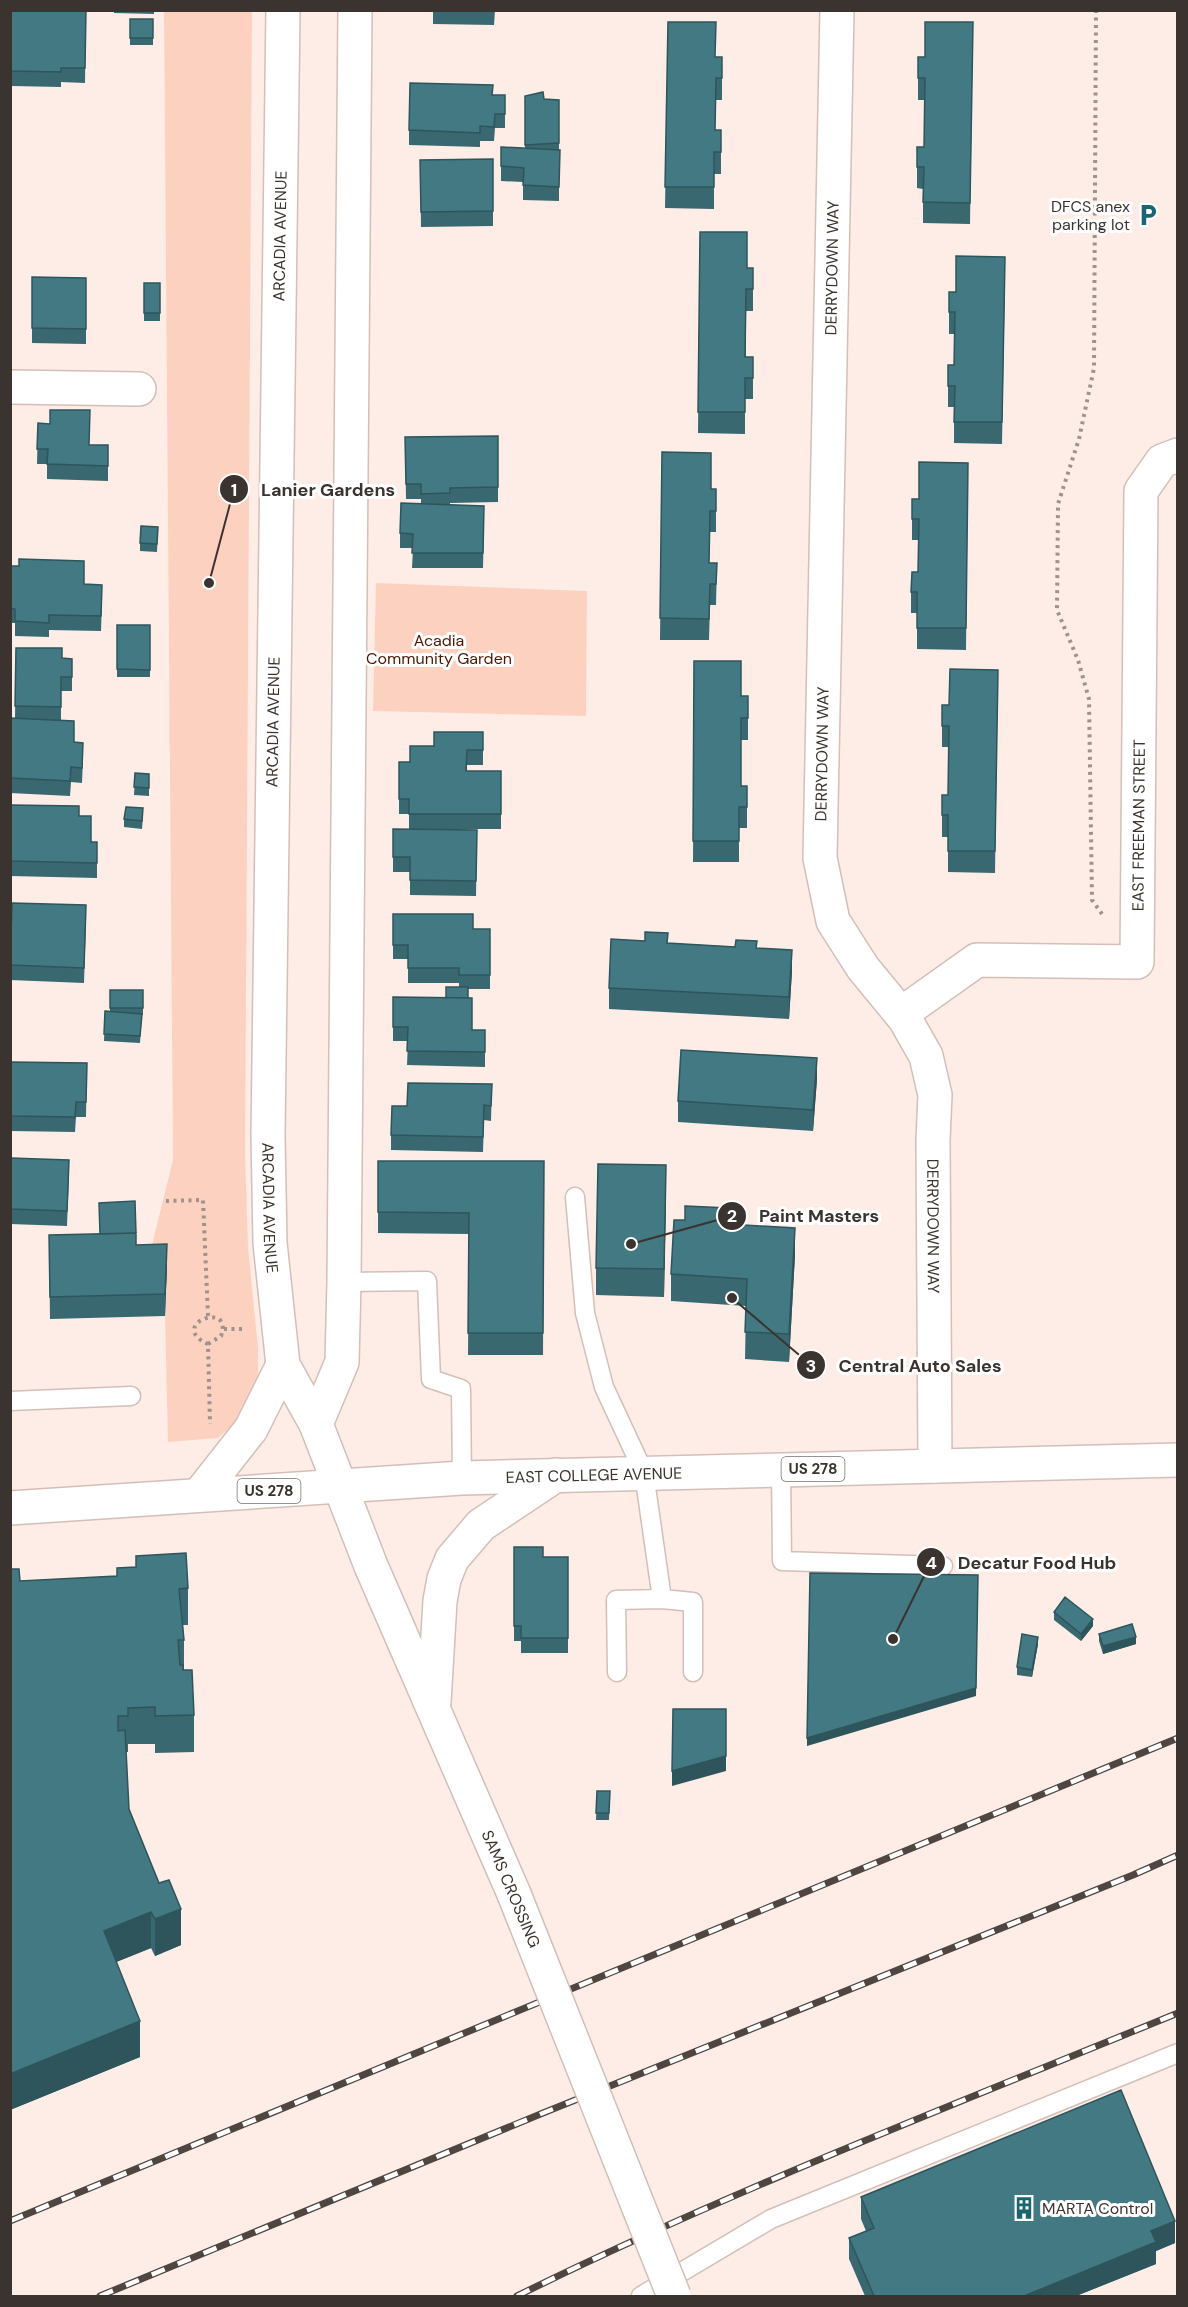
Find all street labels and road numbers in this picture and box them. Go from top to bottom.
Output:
street label: ARCADIA AVENUE [268,170,292,302]
street label: DERRYDOWN WAY [820,200,844,336]
street label: ARCADIA AVENUE [261,656,285,788]
street label: DERRYDOWN WAY [810,686,834,822]
street label: EAST FREEMAN STREET [1127,739,1149,911]
street label: ARCADIA AVENUE [258,1142,284,1274]
street label: DERRYDOWN WAY [923,1159,944,1294]
road number: US 278 [782,1457,844,1481]
street label: EAST COLLEGE AVENUE [505,1462,683,1487]
road number: US 278 [238,1479,300,1503]
street label: SAMS CROSSING [477,1827,545,1951]

